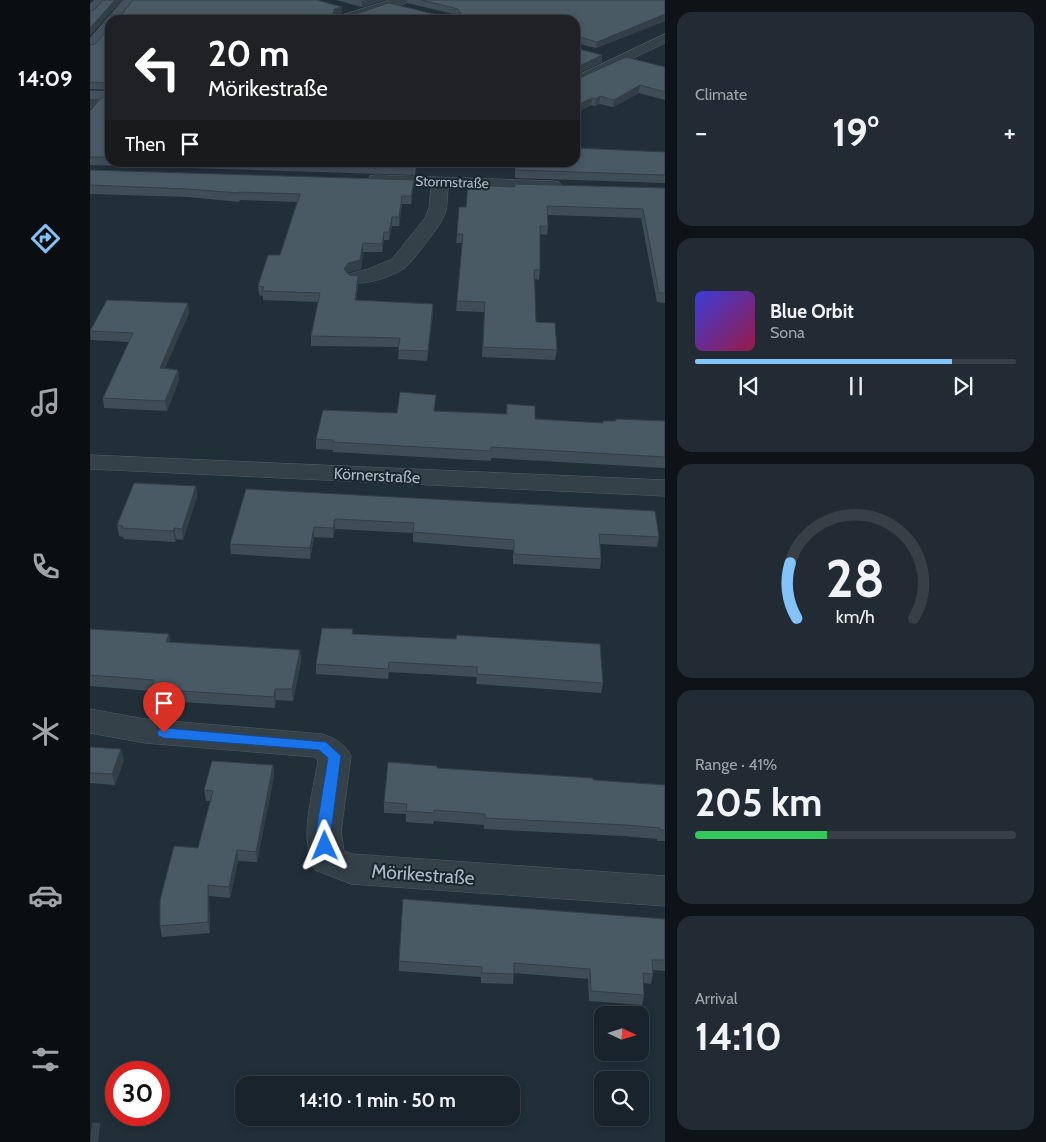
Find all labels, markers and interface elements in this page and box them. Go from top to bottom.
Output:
text: 20 m [208,32,290,75]
icon: left [125,35,190,100]
text: 14:09 [18,65,72,92]
text: Mörikestraße [208,75,328,102]
text: Climate [695,85,747,104]
text: 19° [832,109,879,156]
text: − [695,115,707,149]
text: + [1004,115,1016,149]
icon: arrive [176,130,204,158]
text: Then [125,133,166,156]
street label: Stormstraße [415,172,489,192]
icon: directions [28,221,63,256]
text: Blue Orbit [770,300,854,323]
text: Sona [770,323,805,342]
icon: previous [735,372,763,400]
icon: pause [842,372,870,400]
icon: next [949,372,977,400]
icon: music [28,385,63,420]
street label: Körnerstraße [333,464,421,487]
text: 28 [826,547,885,610]
icon: phone [28,549,63,584]
text: km/h [836,606,875,627]
pin [143,682,185,733]
icon: arrive [150,689,178,717]
icon: climate [28,714,63,749]
text: Range · 41% [695,755,777,774]
text: 205 km [695,779,822,826]
position arrow [298,819,350,871]
street label: Mörikestraße [371,859,476,890]
icon: car [28,878,63,913]
text: Arrival [695,989,738,1008]
north arrow [594,1006,649,1061]
map controls [594,1006,649,1126]
text: 14:10 [695,1013,782,1060]
icon: filters [28,1042,63,1077]
speed limit sign: 30 [105,1061,170,1126]
button: search [594,1071,649,1126]
text: 14:10 · 1 min · 50 m [299,1089,456,1112]

